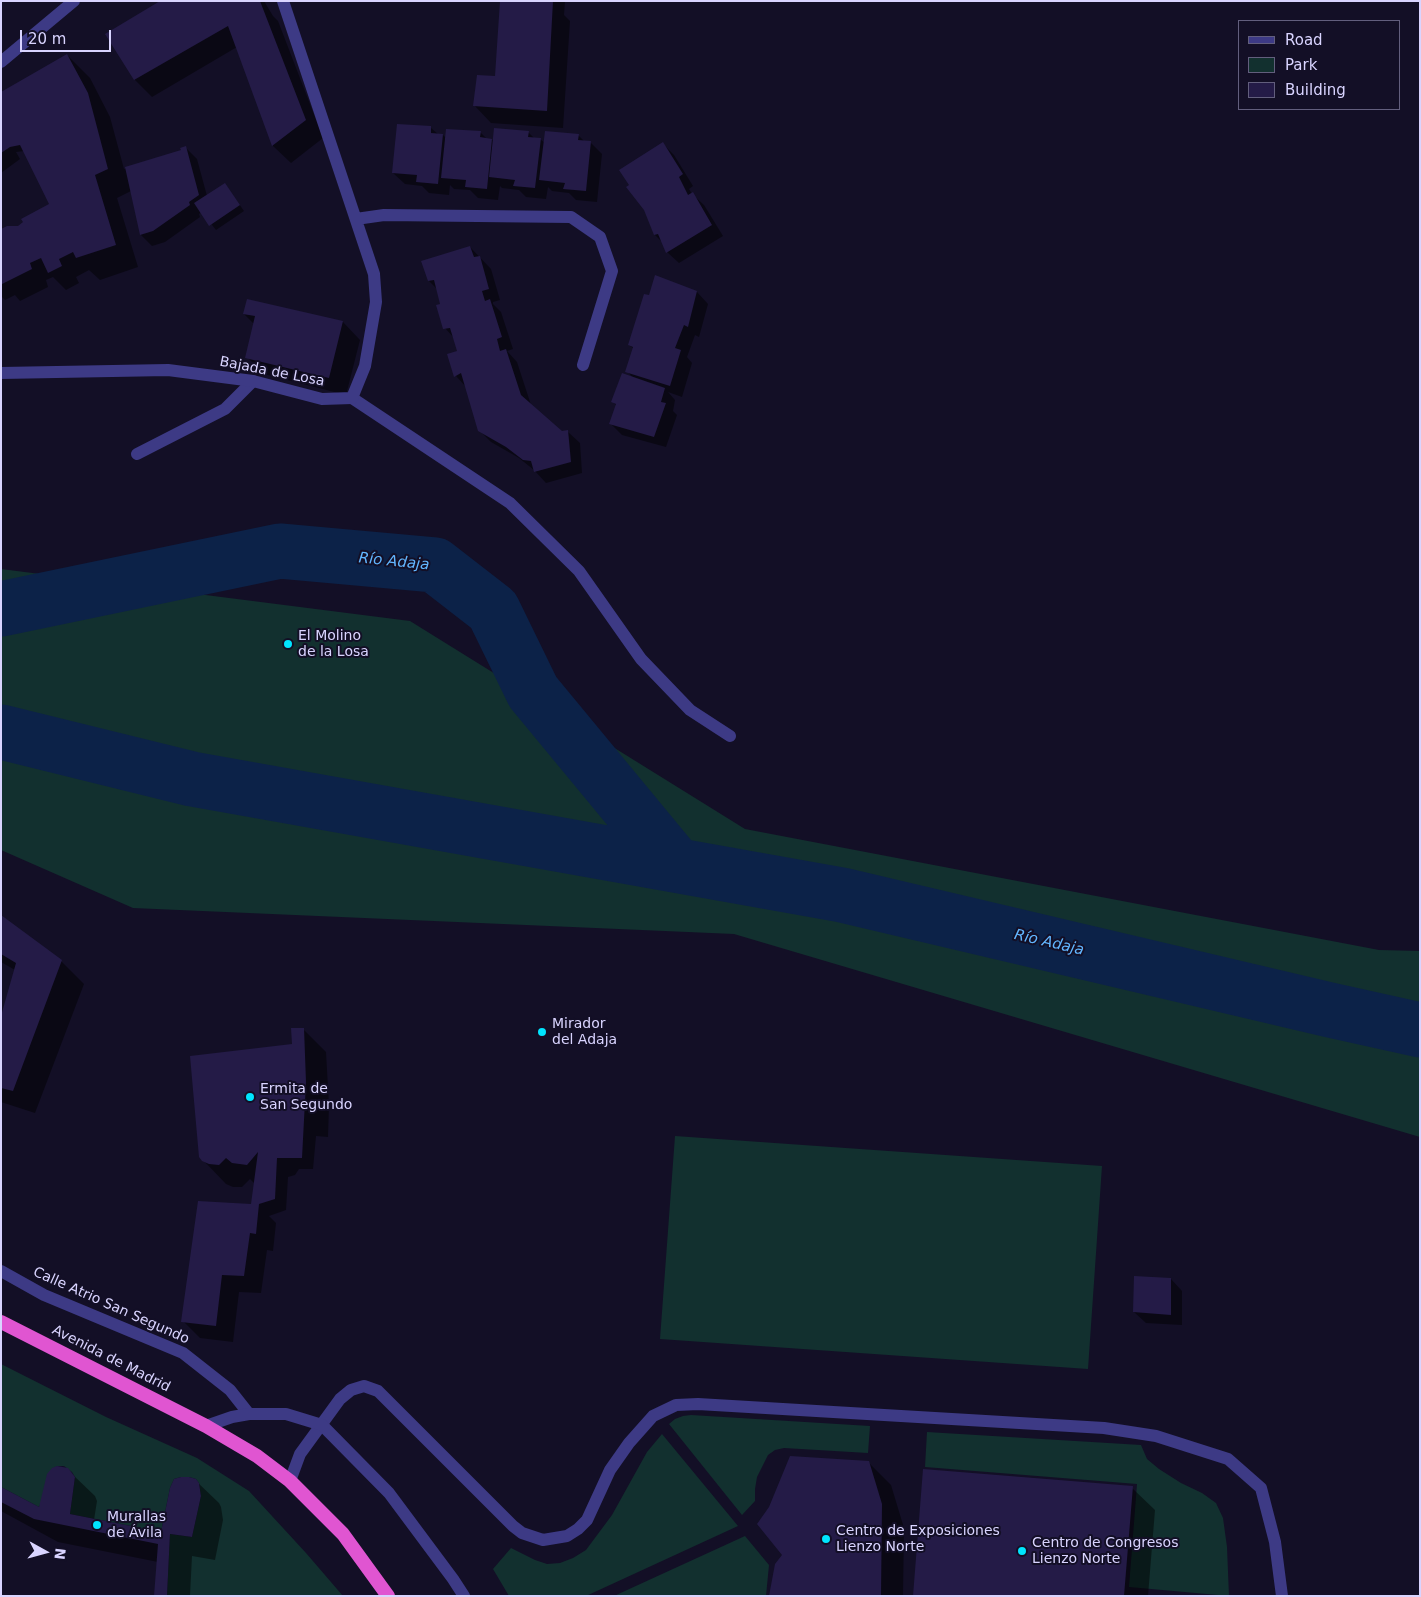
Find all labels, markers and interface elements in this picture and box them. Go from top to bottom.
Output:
scale bar [22,20,114,52]
legend [1238,20,1401,110]
text: 20 m [28,30,66,48]
text: Road [1285,31,1323,49]
text: Park [1285,56,1317,74]
text: Building [1285,81,1346,99]
street label: Bajada de Losa [218,354,326,390]
water label: Río Adaja [358,549,430,575]
place label: El Molino de la Losa [298,628,369,660]
marker: El Molino de la Losa [282,638,294,650]
water label: Río Adaja [1012,926,1086,960]
place label: Mirador del Adaja [552,1016,617,1048]
marker: Mirador del Adaja [536,1026,548,1038]
place label: Ermita de San Segundo [260,1081,352,1114]
marker: Ermita de San Segundo [244,1091,256,1103]
street label: Calle Atrio San Segundo [30,1264,192,1348]
street label: Avenida de Madrid [49,1322,173,1396]
place label: Murallas de Ávila [107,1509,166,1541]
marker: Murallas de Ávila [91,1519,103,1531]
place label: Centro de Exposiciones Lienzo Norte [836,1523,1000,1555]
north arrow [20,1527,70,1577]
marker: Centro de Exposiciones Lienzo Norte [820,1533,832,1545]
place label: Centro de Congresos Lienzo Norte [1032,1535,1178,1568]
marker: Centro de Congresos Lienzo Norte [1016,1545,1028,1557]
text: N [51,1547,69,1561]

